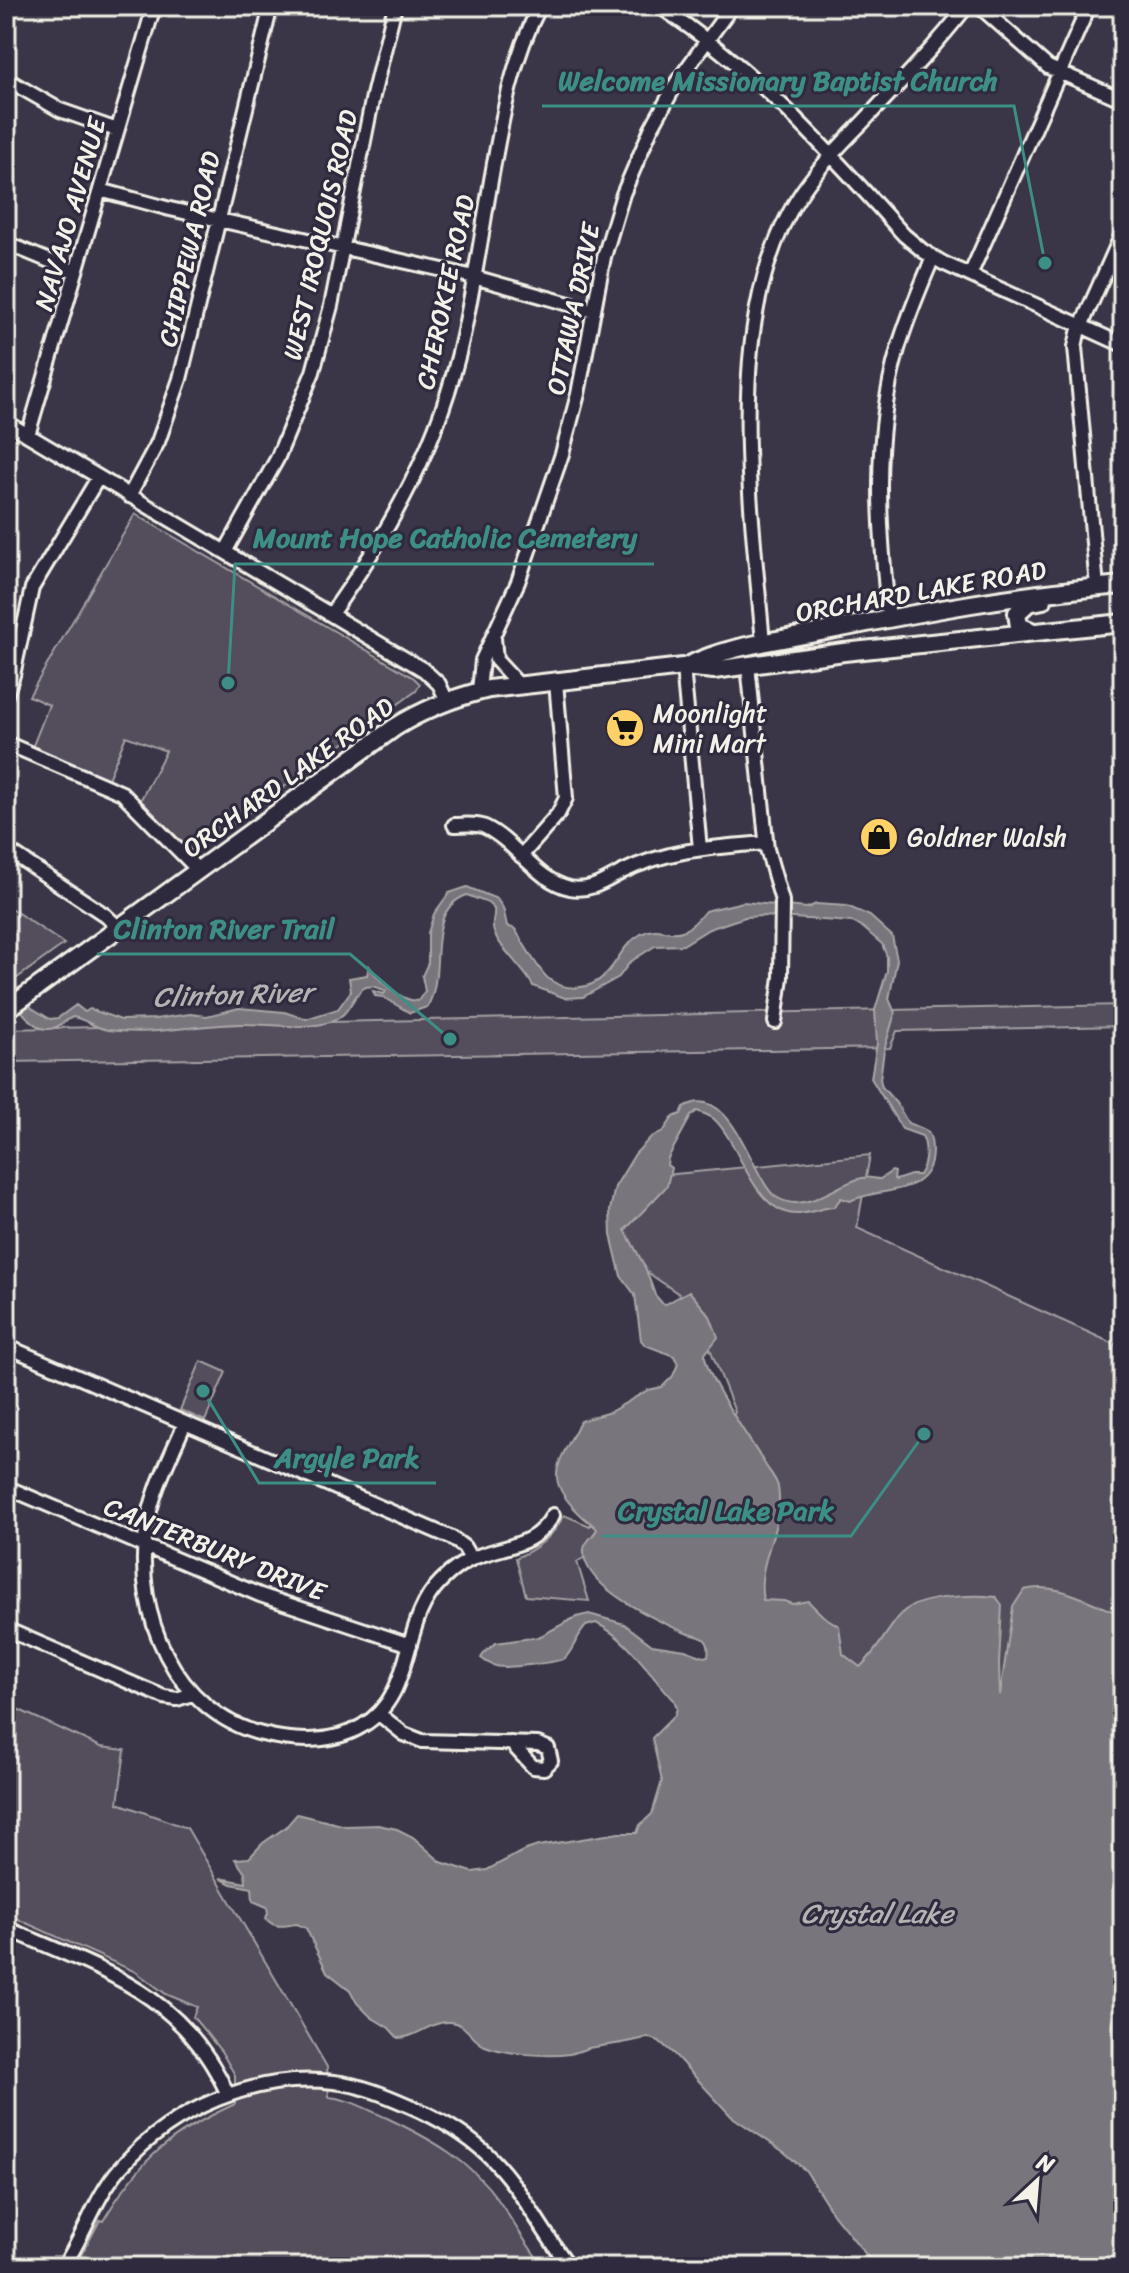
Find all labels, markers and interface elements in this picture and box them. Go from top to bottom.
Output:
callout: Welcome Missionary Baptist Church [542,54,1014,106]
text: Welcome Missionary Baptist Church [558,56,998,105]
street label: WEST IROQUOIS ROAD [269,105,371,365]
street label: NAVAJO AVENUE [20,110,120,316]
street label: CHIPPEWA ROAD [144,146,234,351]
street label: CHEROKEE ROAD [402,190,488,394]
street label: OTTAWA DRIVE [532,217,614,399]
callout: Mount Hope Catholic Cemetery [235,512,654,564]
text: Mount Hope Catholic Cemetery [252,513,638,562]
street label: ORCHARD LAKE ROAD [792,546,1050,636]
street label: ORCHARD LAKE ROAD [172,684,404,870]
place label: Moonlight Mini Mart [653,690,767,766]
supermarket icon: Moonlight Mini Mart [604,707,646,749]
place label: Goldner Walsh [907,814,1067,860]
shop icon: Goldner Walsh [858,816,900,858]
callout: Clinton River Trail [97,902,350,954]
text: Clinton River Trail [113,904,335,953]
water label: Clinton River [152,967,318,1022]
callout: Argyle Park [259,1431,436,1483]
text: Argyle Park [273,1433,420,1482]
street label: CANTERBURY DRIVE [97,1484,334,1615]
callout: Crystal Lake Park [602,1484,851,1536]
text: Crystal Lake Park [617,1486,835,1535]
water label: Crystal Lake [801,1889,955,1938]
north arrow [997,2141,1077,2221]
text: N [1029,2142,1062,2185]

